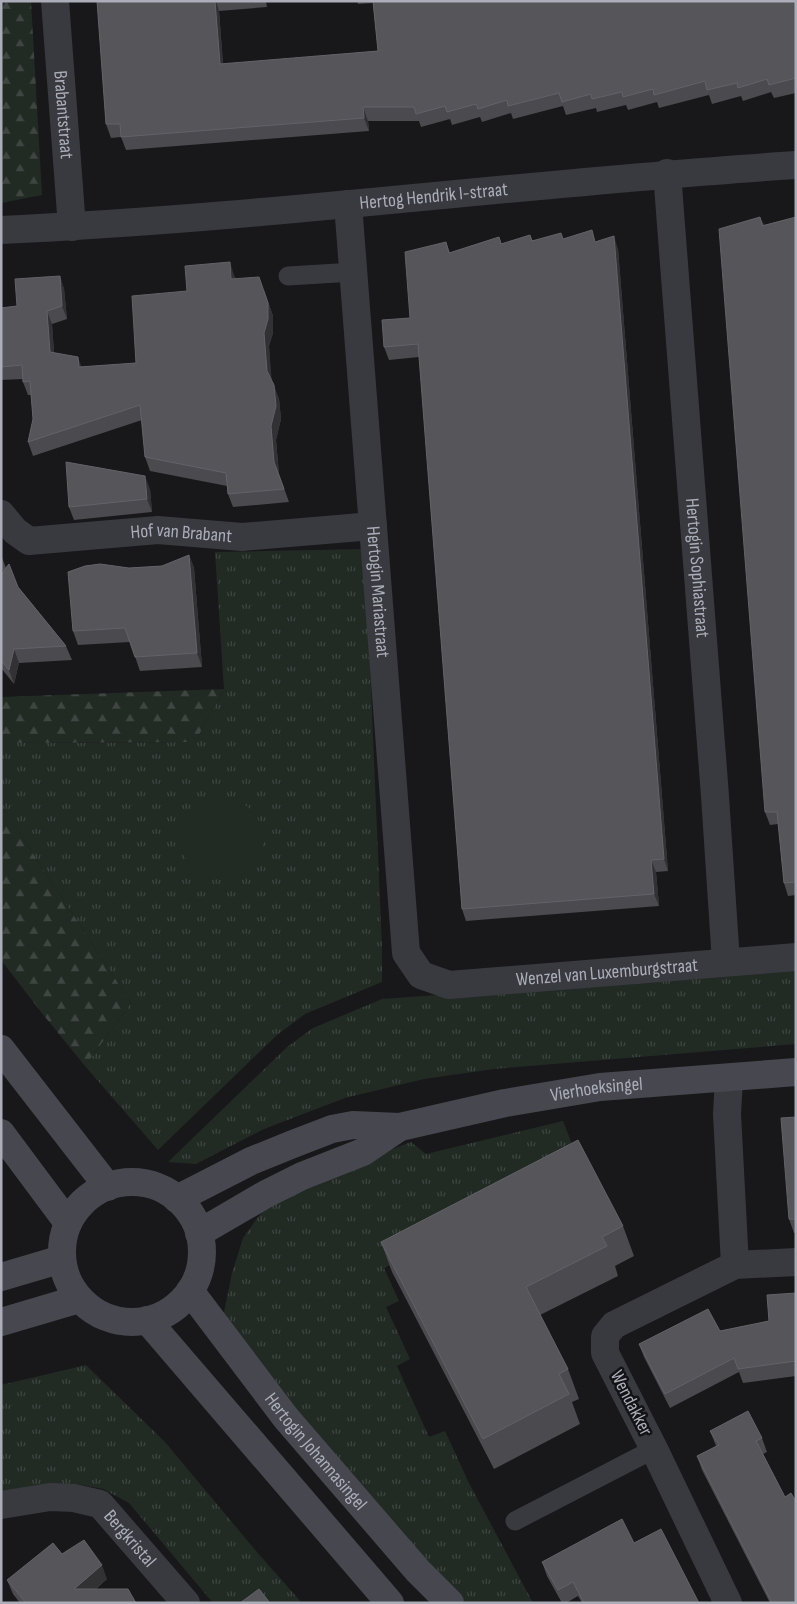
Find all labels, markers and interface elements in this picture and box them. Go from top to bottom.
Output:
street label: Brabantstraat [49,70,78,160]
street label: Hertog Hendrik I-straat [358,177,509,215]
street label: Hertogin Sophiastraat [681,497,714,639]
street label: Hof van Brabant [130,518,233,548]
street label: Hertogin Mariastraat [361,525,395,659]
street label: Wenzel van Luxemburgstraat [515,953,699,991]
street label: Vierhoeksingel [548,1072,644,1107]
street label: Wendakker [605,1366,657,1440]
street label: Hertogin Johannasingel [260,1388,372,1515]
street label: Bergkristal [99,1505,161,1572]

